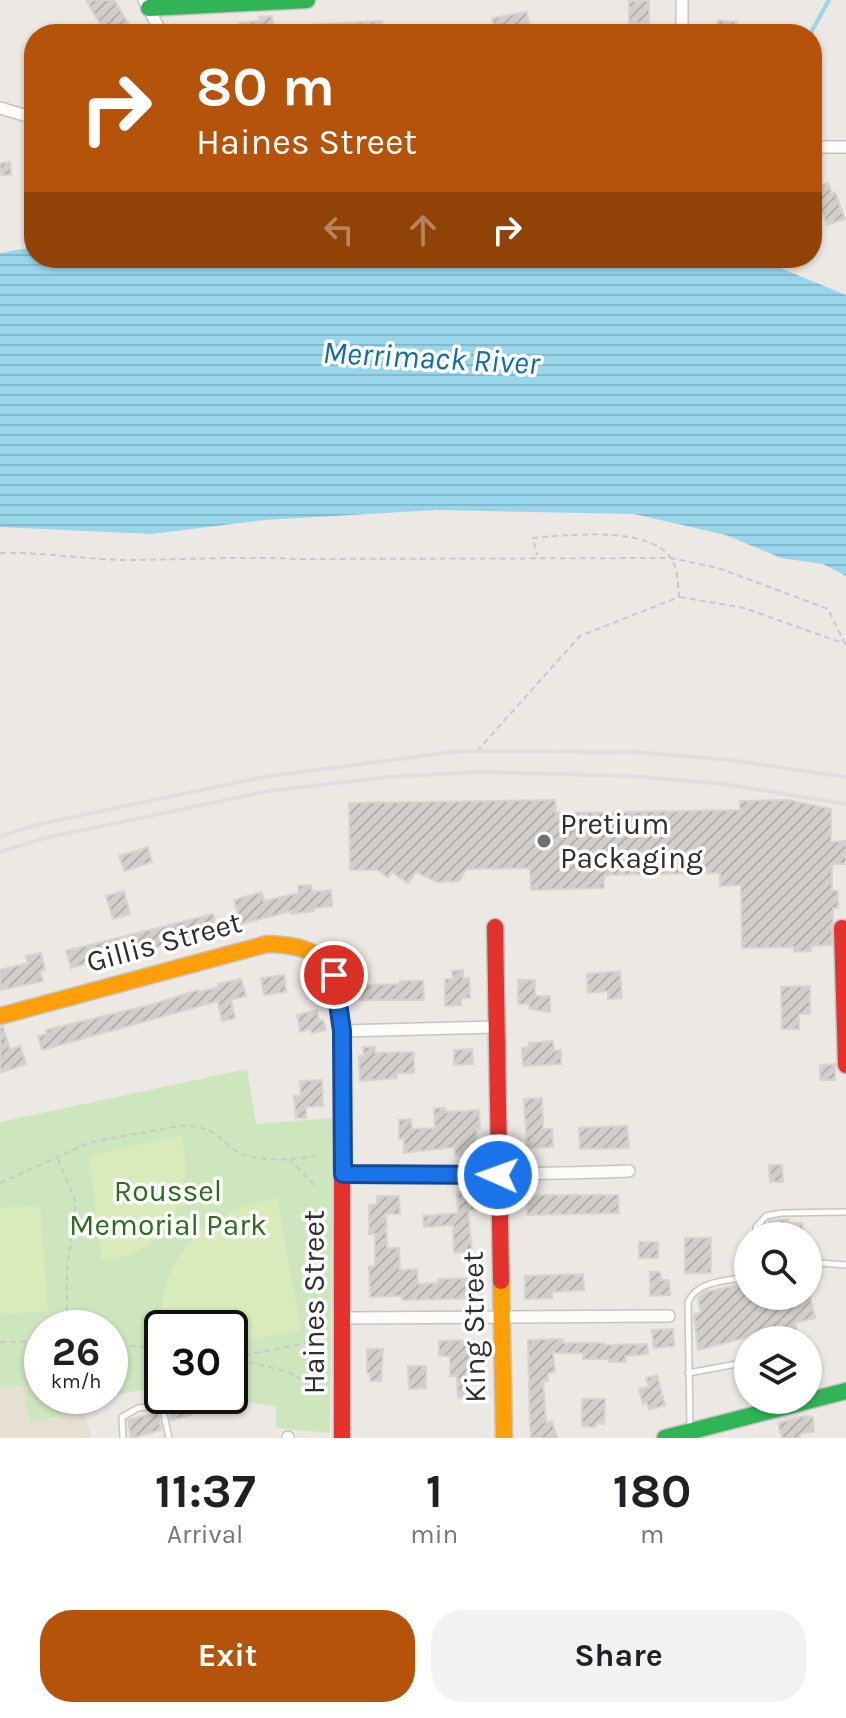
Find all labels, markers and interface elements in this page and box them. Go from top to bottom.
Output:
text: 80 m [196,54,335,119]
icon: right [64,56,168,160]
text: Haines Street [196,121,417,163]
icon: left [317,208,361,252]
icon: ahead [401,208,445,252]
icon: right [485,208,529,252]
water label: Merrimack River [322,334,541,382]
place label: Pretium Packaging [560,806,703,876]
marker: Pretium Packaging [535,832,553,850]
street label: Gillis Street [82,904,246,980]
pin [300,941,368,1009]
icon: arrive [312,953,356,997]
position arrow [456,1133,540,1217]
park label: Roussel Memorial Park [69,1173,267,1243]
street label: Haines Street [296,1210,332,1394]
map controls [734,1222,822,1414]
button: search [734,1222,822,1310]
street label: King Street [455,1251,493,1403]
speed limit sign: 30 [144,1310,248,1414]
button: layers [734,1326,822,1414]
text: 26 [52,1328,100,1375]
text: km/h [51,1370,101,1393]
text: 11:37 [155,1463,256,1519]
text: 1 [426,1463,443,1519]
text: 180 [613,1463,691,1519]
text: Arrival [167,1519,243,1550]
text: min [410,1519,458,1550]
text: m [640,1519,664,1550]
button: Exit [40,1610,415,1702]
button: Share [431,1610,806,1702]

